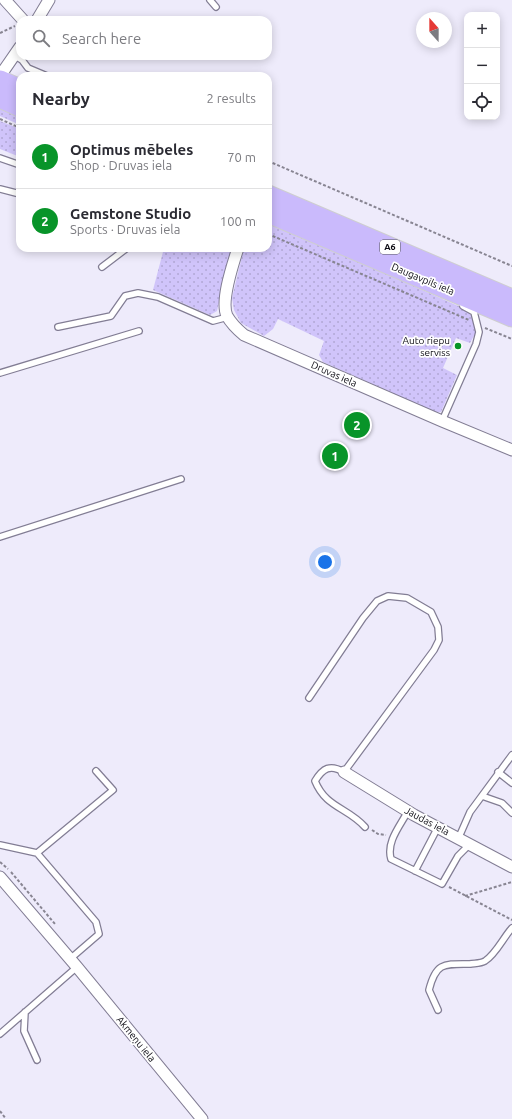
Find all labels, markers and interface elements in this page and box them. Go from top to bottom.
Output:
north arrow [416,12,452,48]
map controls [464,12,500,120]
button: + [464,12,500,48]
search box [16,16,272,60]
icon: search [30,27,52,49]
text: Search here [62,30,141,47]
button: − [464,48,500,84]
button: locate [464,84,500,120]
text: Nearby [32,89,90,108]
text: 2 results [206,91,256,105]
text: Optimus mēbeles [70,141,193,158]
text: 1 [41,150,49,164]
text: 70 m [227,150,256,164]
text: Shop · Druvas iela [70,158,172,172]
text: Gemstone Studio [70,205,191,222]
text: 2 [41,214,49,228]
text: 100 m [220,214,256,228]
text: Sports · Druvas iela [70,222,180,236]
road number: A6 [380,240,400,254]
street label: Daugavpils iela [390,261,456,297]
place label: Auto riepu serviss [402,335,450,358]
marker: Auto riepu serviss [453,341,463,351]
street label: Druvas iela [309,359,359,389]
pin: 2 [344,410,370,440]
pin: 1 [322,441,348,471]
your location [315,552,335,572]
street label: Jaudas iela [403,805,451,837]
street label: Akmeņu iela [114,1014,158,1064]

